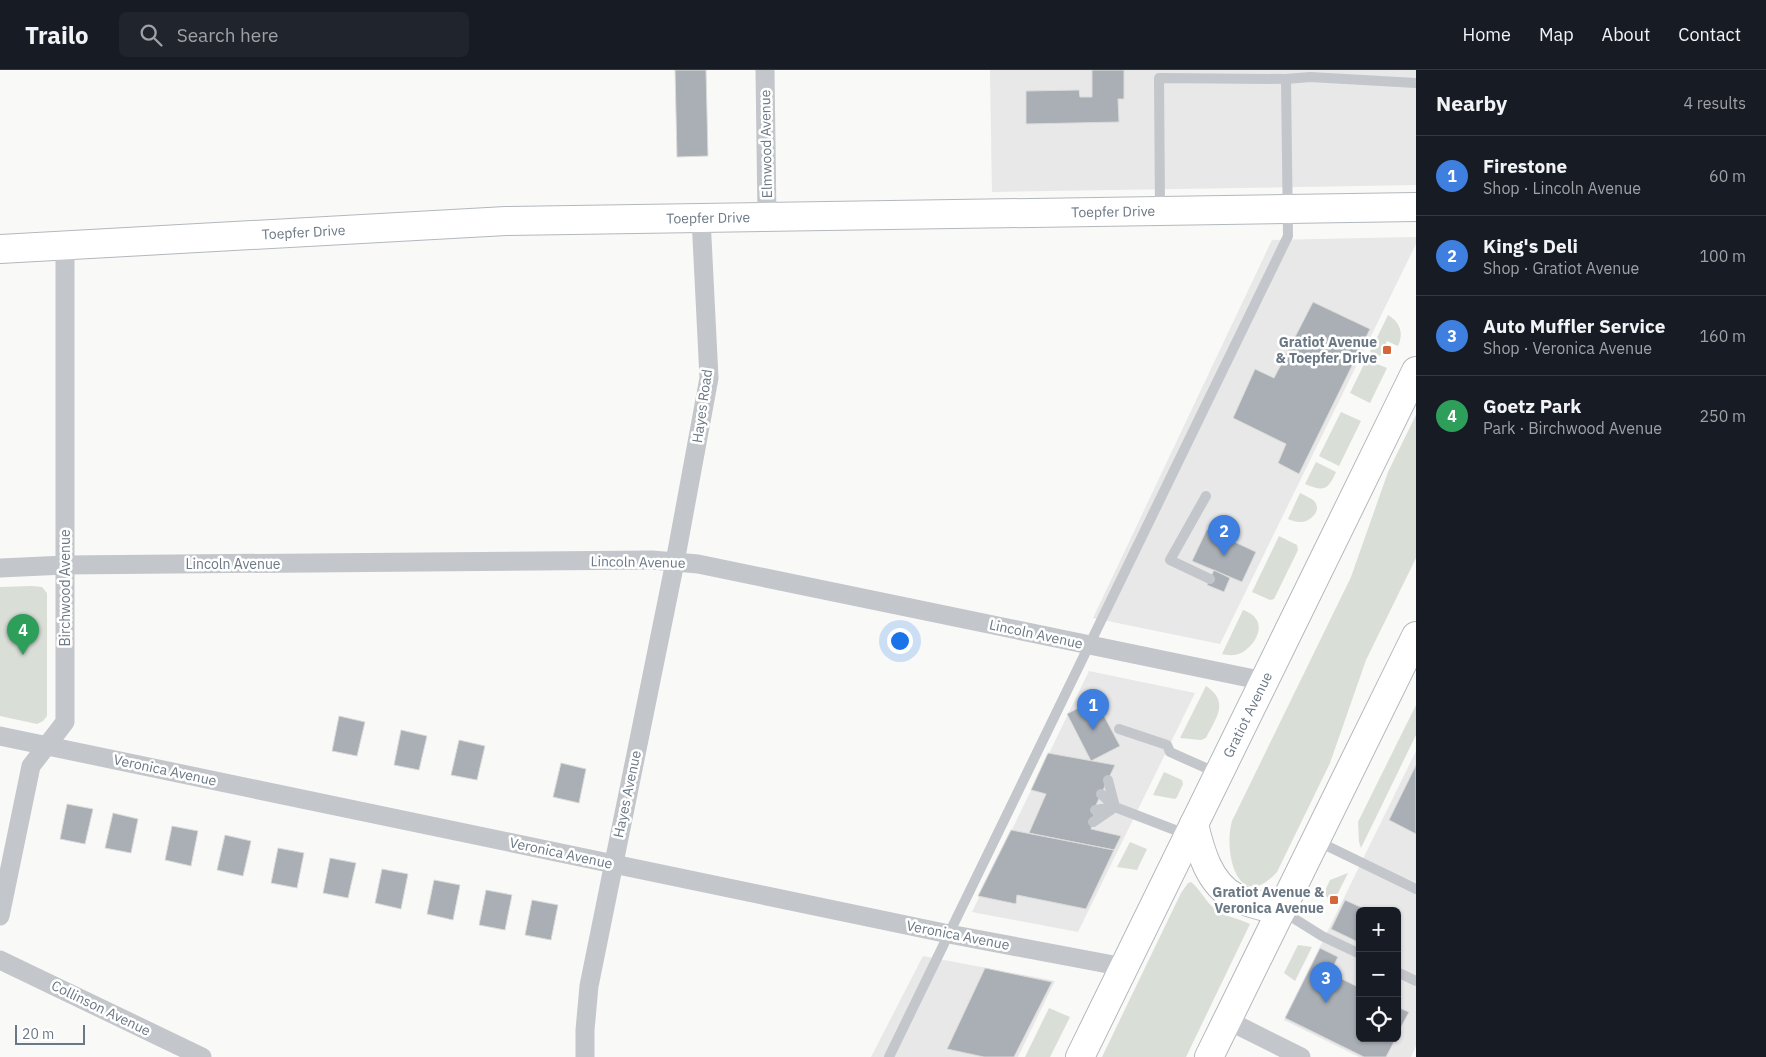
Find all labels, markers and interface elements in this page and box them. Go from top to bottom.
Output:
search box [119,12,469,57]
text: Trailo [25,19,89,51]
icon: search [137,21,165,49]
text: Search here [177,23,278,47]
text: Home [1463,23,1511,46]
text: Map [1539,23,1574,46]
text: About [1602,23,1650,46]
text: Contact [1678,23,1741,46]
street label: Elmwood Avenue [756,89,776,198]
text: Nearby [1436,89,1507,117]
text: 4 results [1683,93,1746,113]
text: Firestone [1483,154,1567,178]
text: 1 [1447,166,1457,186]
text: 60 m [1709,166,1746,186]
text: Shop · Lincoln Avenue [1483,178,1641,198]
street label: Toepfer Drive [1071,202,1156,221]
street label: Toepfer Drive [666,208,751,228]
street label: Toepfer Drive [261,221,346,244]
text: King's Deli [1483,234,1578,258]
text: 2 [1447,246,1457,266]
text: 100 m [1699,246,1746,266]
text: Shop · Gratiot Avenue [1483,258,1639,278]
text: Auto Muffler Service [1483,314,1665,338]
text: 3 [1447,326,1457,346]
text: 160 m [1699,326,1746,346]
place label: Gratiot Avenue & Toepfer Drive [1276,333,1377,367]
text: Shop · Veronica Avenue [1483,338,1652,358]
marker: Gratiot Avenue & Toepfer Drive [1381,344,1393,356]
street label: Hayes Road [688,368,716,444]
text: Goetz Park [1483,394,1581,418]
text: 4 [1447,406,1457,426]
text: 250 m [1699,406,1746,426]
text: Park · Birchwood Avenue [1483,418,1662,438]
pin: 2 [1208,515,1240,556]
street label: Birchwood Avenue [56,529,74,647]
street label: Lincoln Avenue [590,552,686,572]
street label: Lincoln Avenue [185,555,281,573]
pin: 4 [7,614,39,655]
street label: Lincoln Avenue [988,615,1085,653]
your location [887,628,913,654]
street label: Gratiot Avenue [1219,669,1276,761]
pin: 1 [1077,689,1109,730]
street label: Hayes Avenue [609,748,645,839]
street label: Veronica Avenue [112,750,218,790]
street label: Veronica Avenue [508,833,614,873]
place label: Gratiot Avenue & Veronica Avenue [1212,883,1325,917]
marker: Gratiot Avenue & Veronica Avenue [1328,894,1340,906]
map controls [1356,907,1401,1042]
button: + [1356,907,1401,952]
street label: Veronica Avenue [905,916,1011,954]
button: − [1356,952,1401,997]
pin: 3 [1310,962,1342,1003]
street label: Collinson Avenue [48,976,154,1040]
button: locate [1356,997,1401,1042]
scale bar [15,1022,85,1045]
text: 20 m [22,1025,54,1043]

